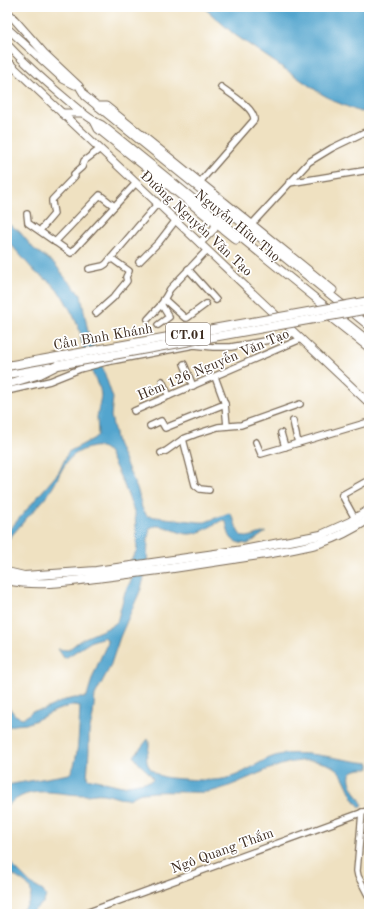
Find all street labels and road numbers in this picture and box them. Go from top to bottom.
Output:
street label: Đường Nguyễn Văn Tạo [138,168,256,279]
street label: Nguyễn Hữu Thọ [192,186,283,264]
street label: Cầu Bình Khánh [52,319,154,353]
road number: CT.01 [166,323,210,345]
street label: Hẻm 126 Nguyễn Văn Tạo [135,326,291,403]
street label: Ngô Quang Thắm [168,824,276,876]

